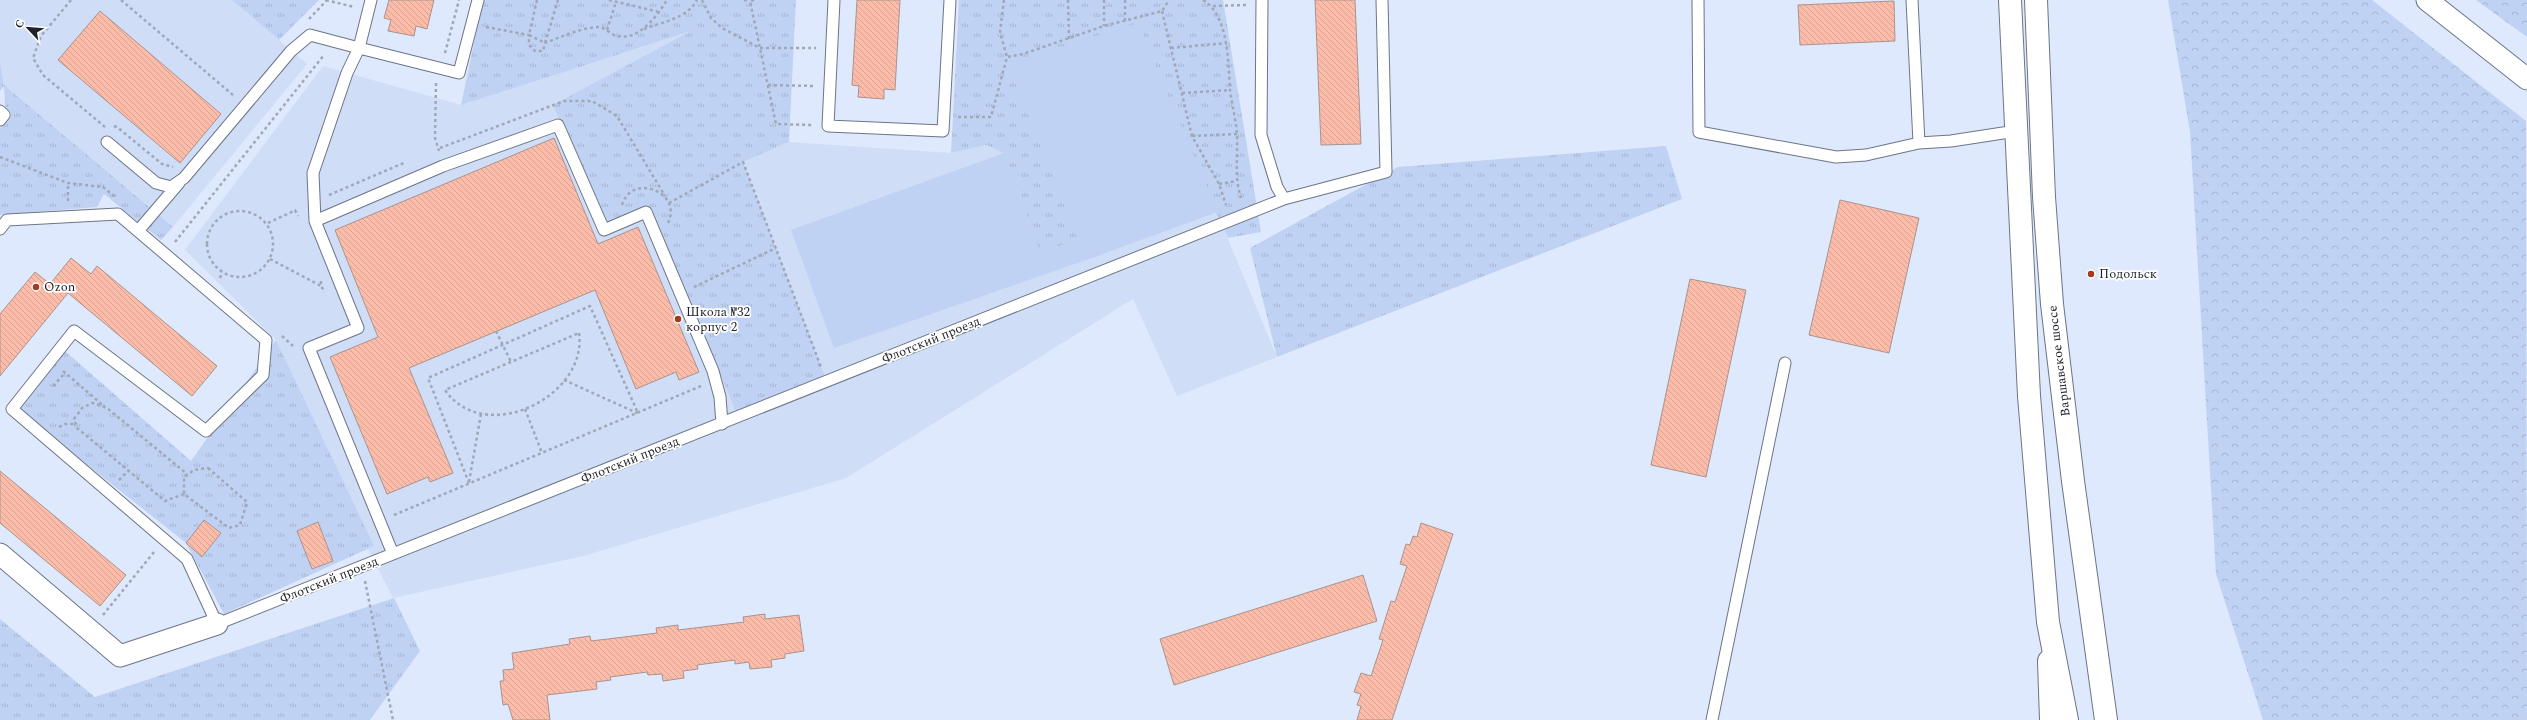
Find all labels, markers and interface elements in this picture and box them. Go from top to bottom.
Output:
north arrow [8,8,48,48]
text: С [10,16,29,31]
place label: Подольск [2099,264,2157,284]
marker: Подольск [2086,269,2096,279]
place label: Ozon [44,277,76,297]
marker: Ozon [31,282,41,292]
place label: Школа №32 корпус 2 [686,302,750,337]
street label: Варшавское шоссе [2042,304,2076,418]
street label: Флотский проезд [879,311,983,369]
marker: Школа №32 корпус 2 [673,314,683,324]
street label: Флотский проезд [578,431,682,489]
street label: Флотский проезд [277,551,381,609]

